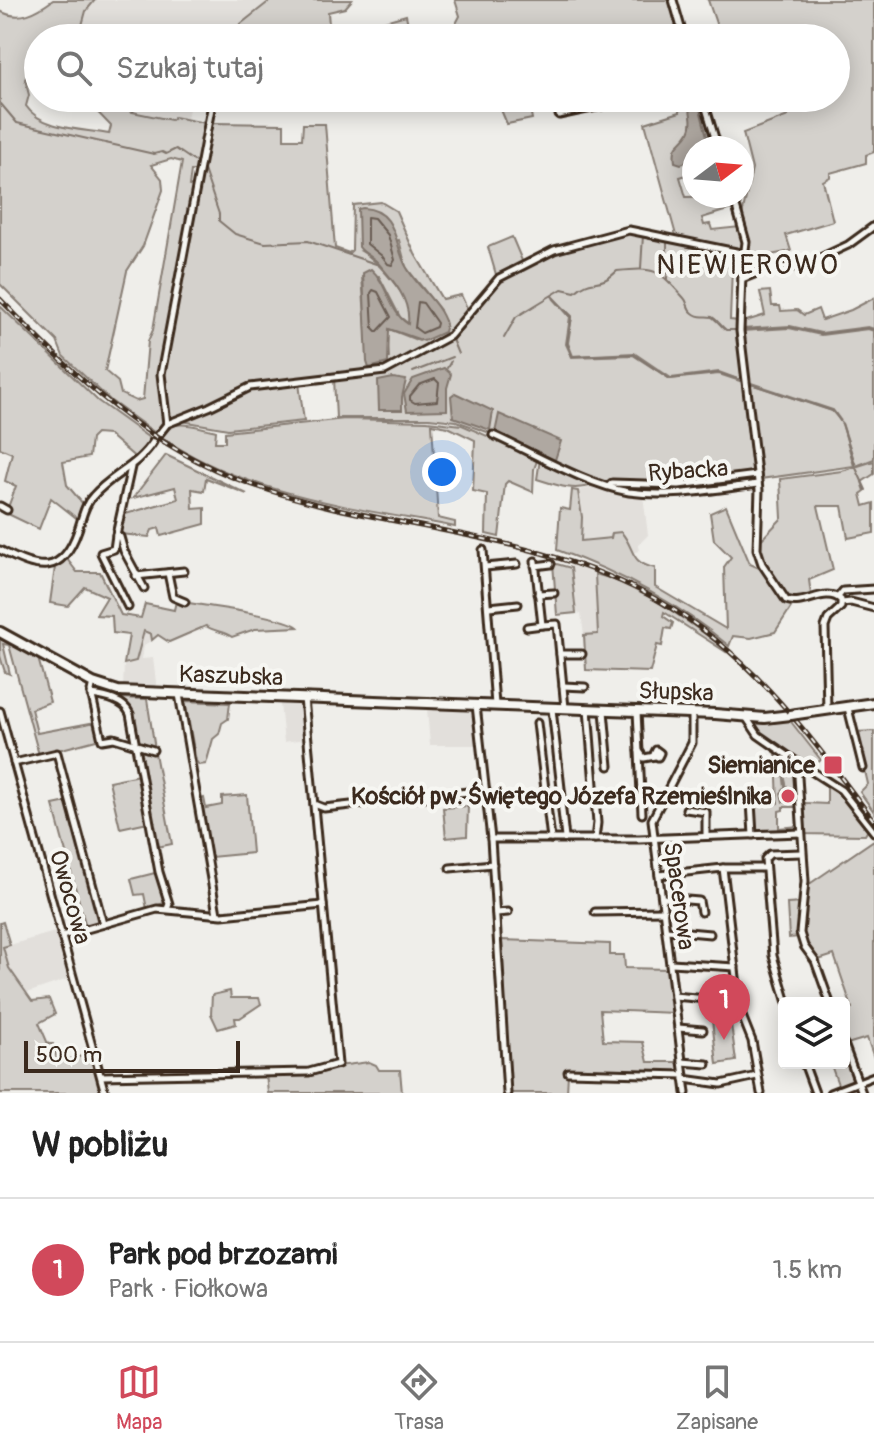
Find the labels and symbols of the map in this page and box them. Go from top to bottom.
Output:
north arrow [682,136,754,208]
district label: NIEWIEROWO [656,248,840,283]
your location [422,452,462,492]
street label: Rybacka [647,454,729,488]
street label: Kaszubska [178,660,284,692]
street label: Słupska [638,676,714,708]
place label: Siemianice [707,751,816,780]
marker: Siemianice [822,754,844,776]
place label: Kościół pw. Świętego Józefa Rzemieślnika [351,781,772,811]
marker: Kościół pw. Świętego Józefa Rzemieślnika [779,787,797,805]
street label: Spacerowa [657,840,701,952]
street label: Owocowa [43,847,97,947]
pin: 1 [698,974,750,1040]
scale bar [24,1037,240,1073]

